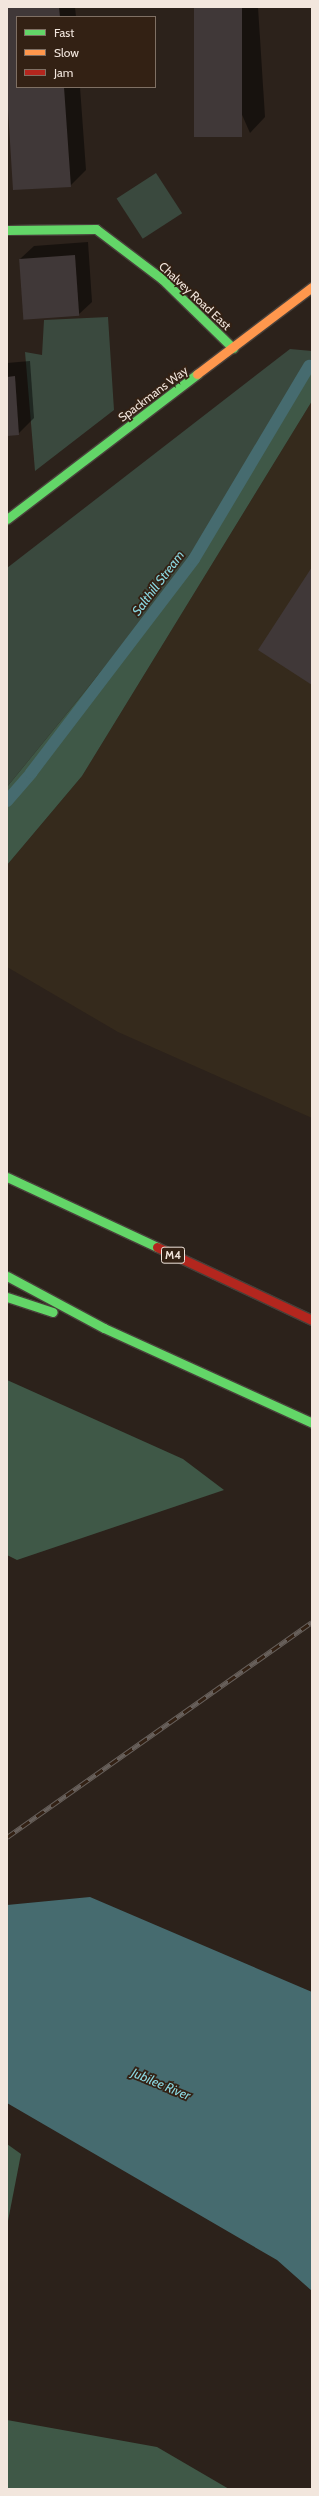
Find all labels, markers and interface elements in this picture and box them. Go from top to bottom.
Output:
legend [16,16,156,88]
text: Fast [54,25,74,40]
text: Slow [54,45,79,60]
text: Jam [54,65,73,80]
street label: Chalvey Road East [156,259,234,333]
street label: Spackmans Way [115,363,191,425]
water label: Salthill Stream [129,548,187,618]
road number: M4 [161,1246,185,1264]
water label: Jubilee River [129,2065,193,2103]

